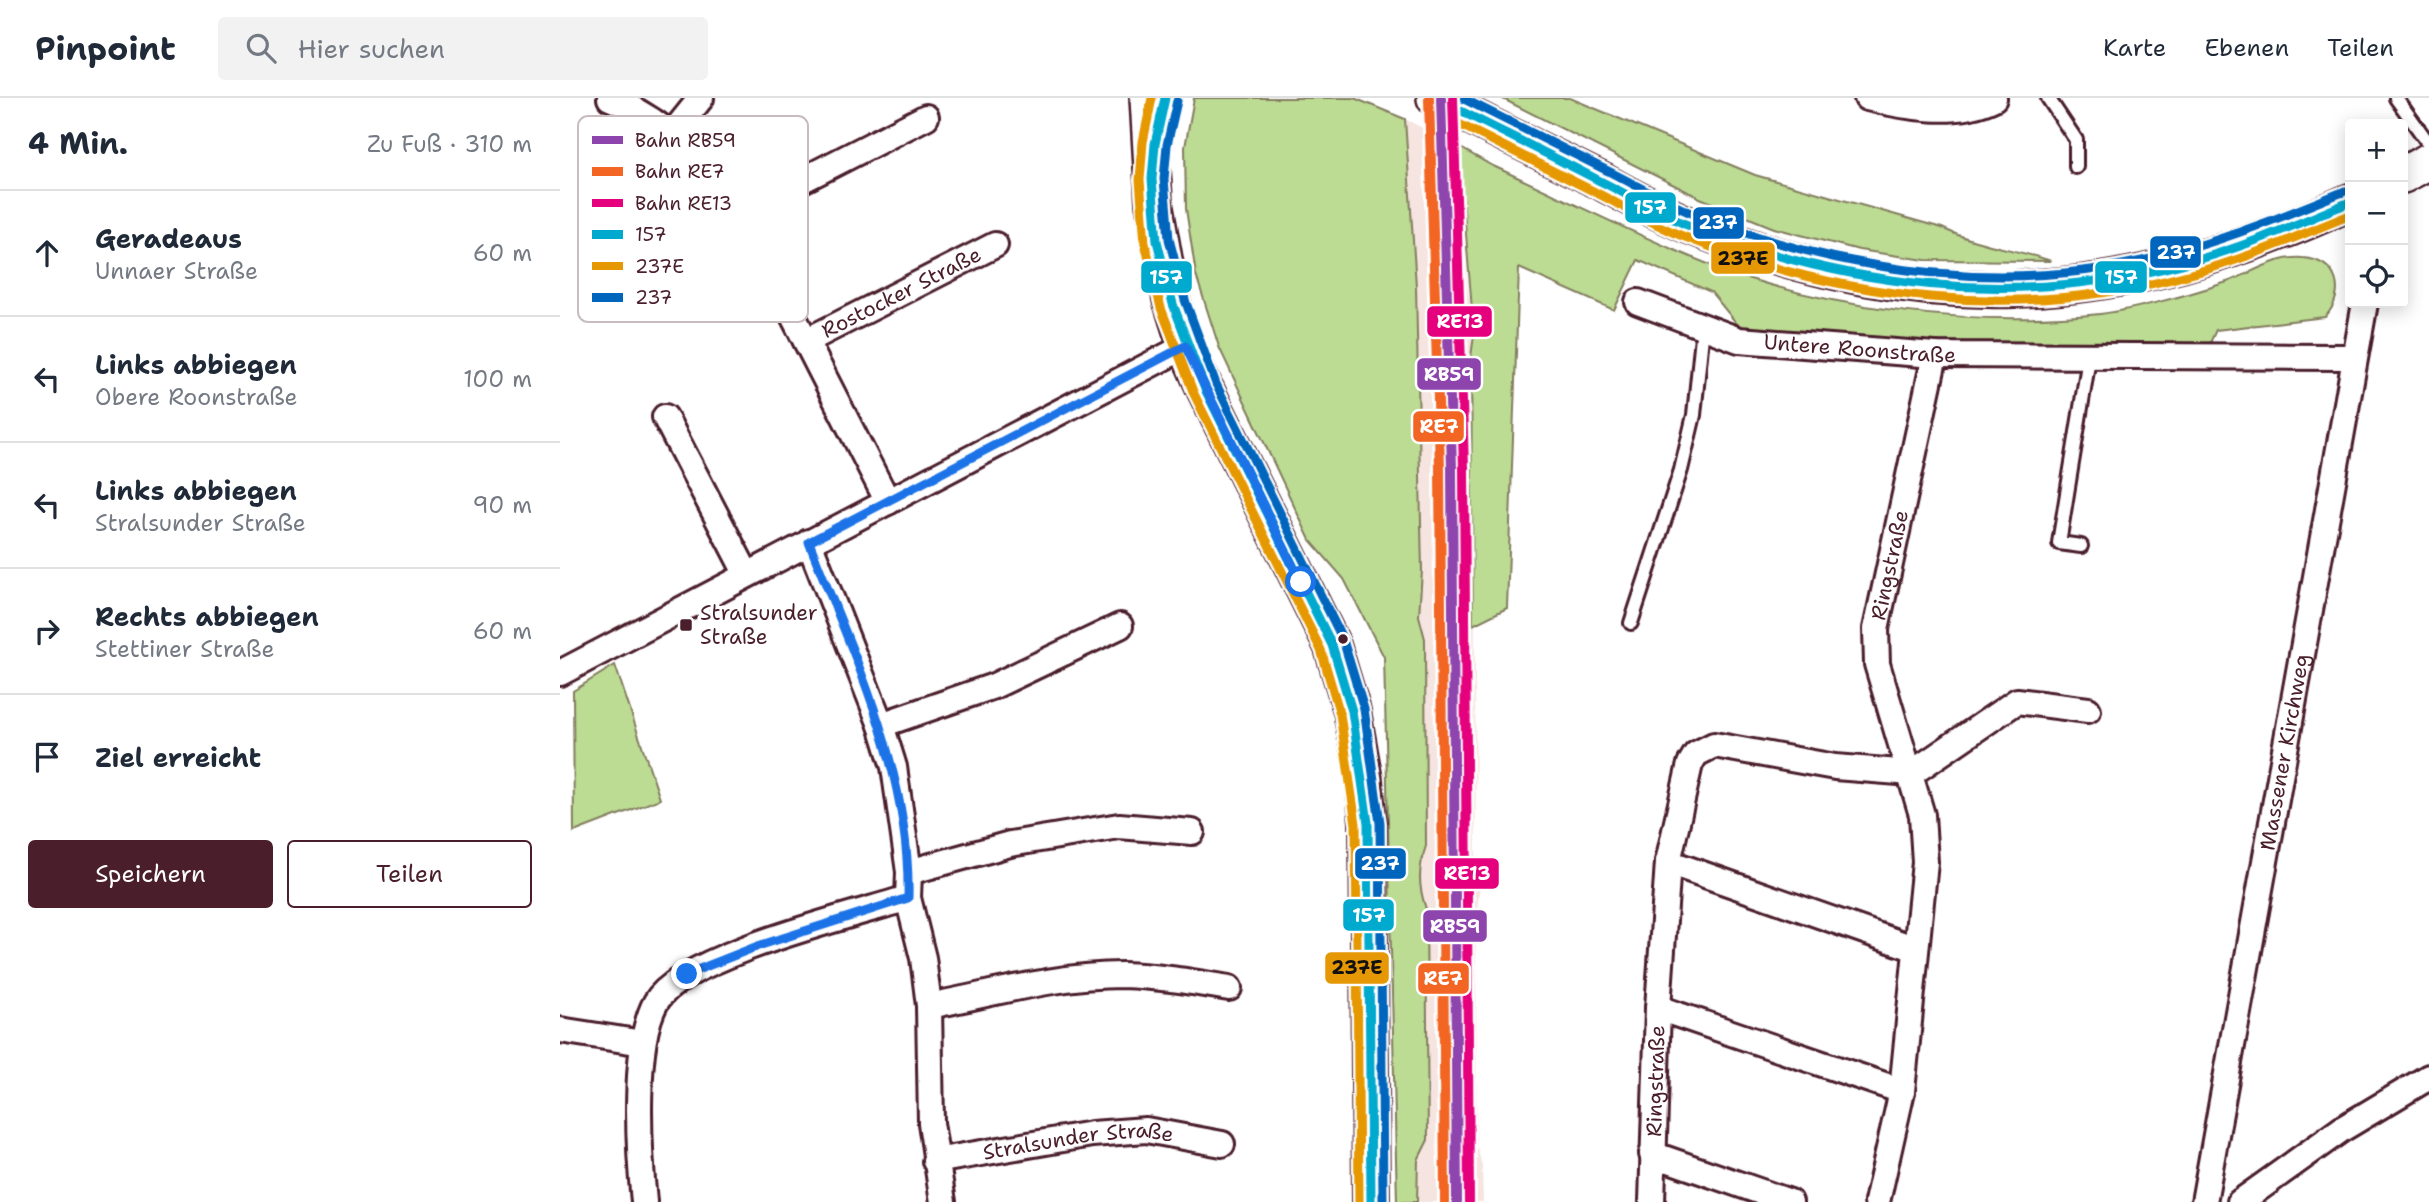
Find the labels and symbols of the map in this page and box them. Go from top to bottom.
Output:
legend [578,116,808,322]
text: Bahn RB59 [635,128,736,153]
text: Bahn RE7 [635,159,725,184]
text: Bahn RE13 [635,191,732,216]
line badge: 157 [1624,191,1677,224]
text: 157 [1633,195,1667,220]
line badge: 237 [1692,206,1745,240]
text: 237 [1699,210,1737,235]
text: 157 [635,222,667,247]
line badge: 237 [2149,235,2202,269]
street label: Rostocker Straße [817,240,986,345]
text: 237 [2157,240,2195,265]
line badge: 237E [1710,241,1776,275]
text: 237E [1717,246,1769,271]
text: 237E [635,254,684,279]
line badge: 157 [1140,260,1193,294]
line badge: 157 [2094,260,2148,294]
text: 157 [1149,265,1183,290]
text: 157 [2104,265,2138,290]
text: 237 [635,285,672,310]
line badge: RE13 [1426,305,1493,338]
text: RE13 [1436,309,1484,334]
street label: Untere Roonstraße [1763,328,1956,369]
line badge: RB59 [1416,357,1482,391]
text: RB59 [1424,362,1474,387]
line badge: RE7 [1412,410,1465,443]
text: RE7 [1419,414,1459,439]
street label: Ringstraße [1864,508,1915,623]
route start [1285,566,1316,597]
place label: Stralsunder Straße [700,599,818,651]
marker: Stralsunder Straße [678,617,694,633]
unlabelled marker [1336,632,1350,646]
street label: Massener Kirchweg [2253,652,2316,853]
line badge: 237 [1354,847,1407,880]
text: 237 [1361,851,1399,876]
line badge: RE13 [1434,857,1500,890]
text: RE13 [1443,861,1491,886]
line badge: 157 [1342,898,1395,932]
text: 157 [1352,903,1386,928]
line badge: RB59 [1422,909,1488,943]
text: RB59 [1430,914,1480,939]
line badge: 237E [1324,951,1390,985]
text: 237E [1331,955,1383,980]
route end [671,958,702,989]
line badge: RE7 [1417,962,1470,995]
text: RE7 [1423,966,1463,991]
street label: Ringstraße [1640,1025,1671,1137]
street label: Stralsunder Straße [981,1116,1176,1167]

